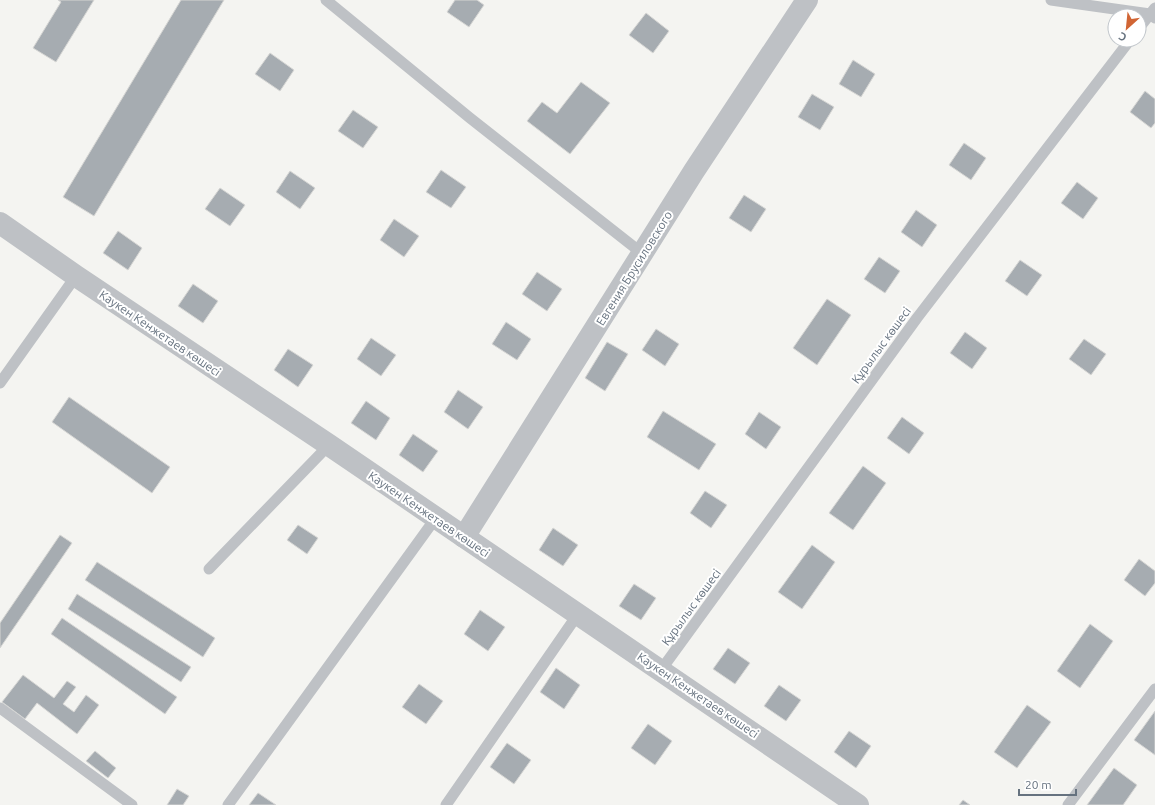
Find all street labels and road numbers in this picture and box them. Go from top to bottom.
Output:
street label: Евгения Брусиловского [593,209,675,327]
street label: Каукен Кенжетаев көшесі [97,288,223,378]
street label: Құрылыс көшесі [849,304,913,386]
street label: Каукен Кенжетаев көшесі [366,469,492,559]
street label: Құрылыс көшесі [659,566,723,648]
street label: Каукен Кенжетаев көшесі [635,650,761,740]

